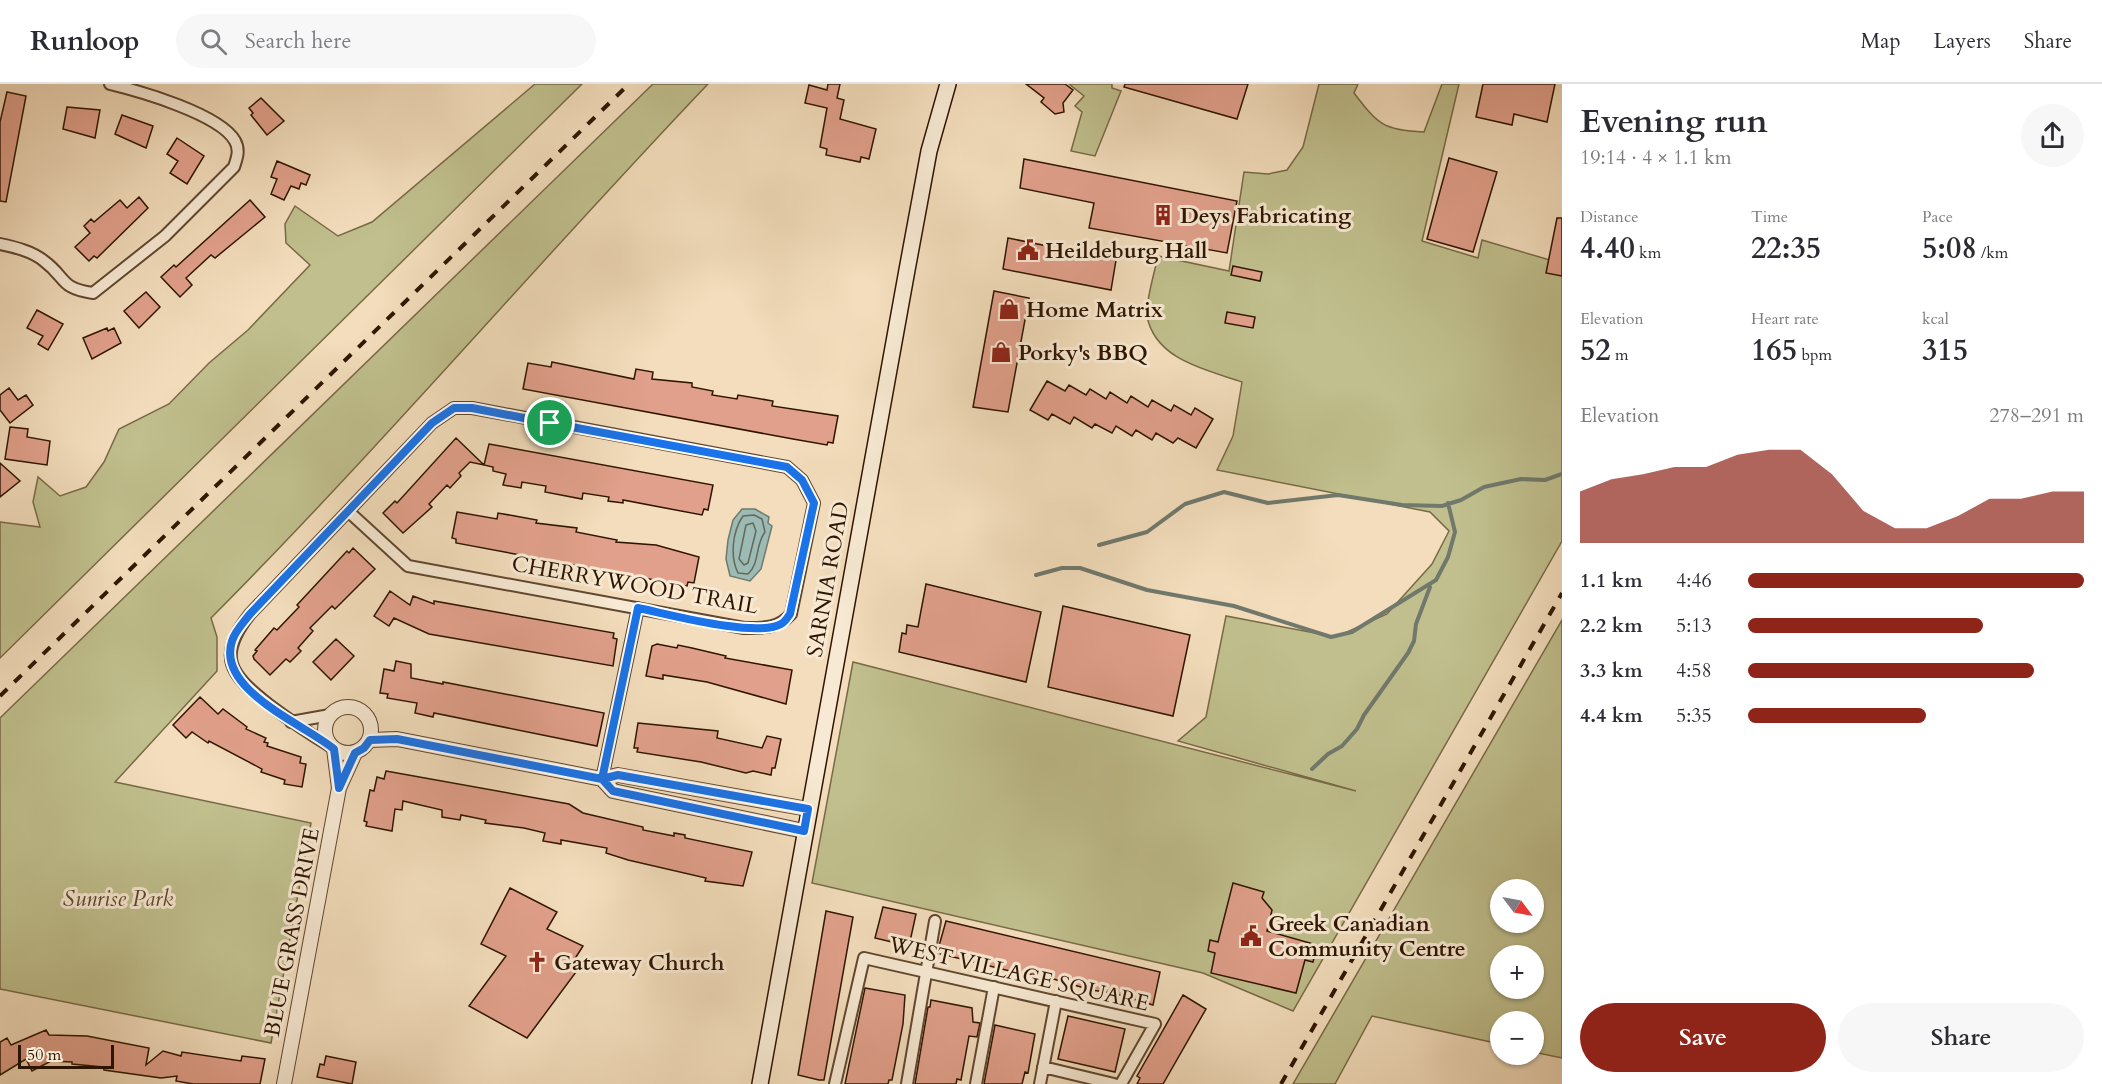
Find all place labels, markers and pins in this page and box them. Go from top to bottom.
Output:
place label: Deys Fabricating [1180,201,1352,231]
building icon: Deys Fabricating [1151,203,1175,227]
place label: Heildeburg Hall [1045,236,1208,266]
public building icon: Heildeburg Hall [1016,238,1040,262]
place label: Home Matrix [1026,295,1163,325]
shop icon: Home Matrix [997,297,1021,321]
place label: Porky's BBQ [1018,338,1148,368]
shop icon: Porky's BBQ [989,340,1013,364]
pin [524,397,575,448]
place label: Greek Canadian Community Centre [1268,909,1466,964]
public building icon: Greek Canadian Community Centre [1239,924,1263,948]
place label: Gateway Church [554,948,725,978]
church icon: Gateway Church [525,950,549,974]

